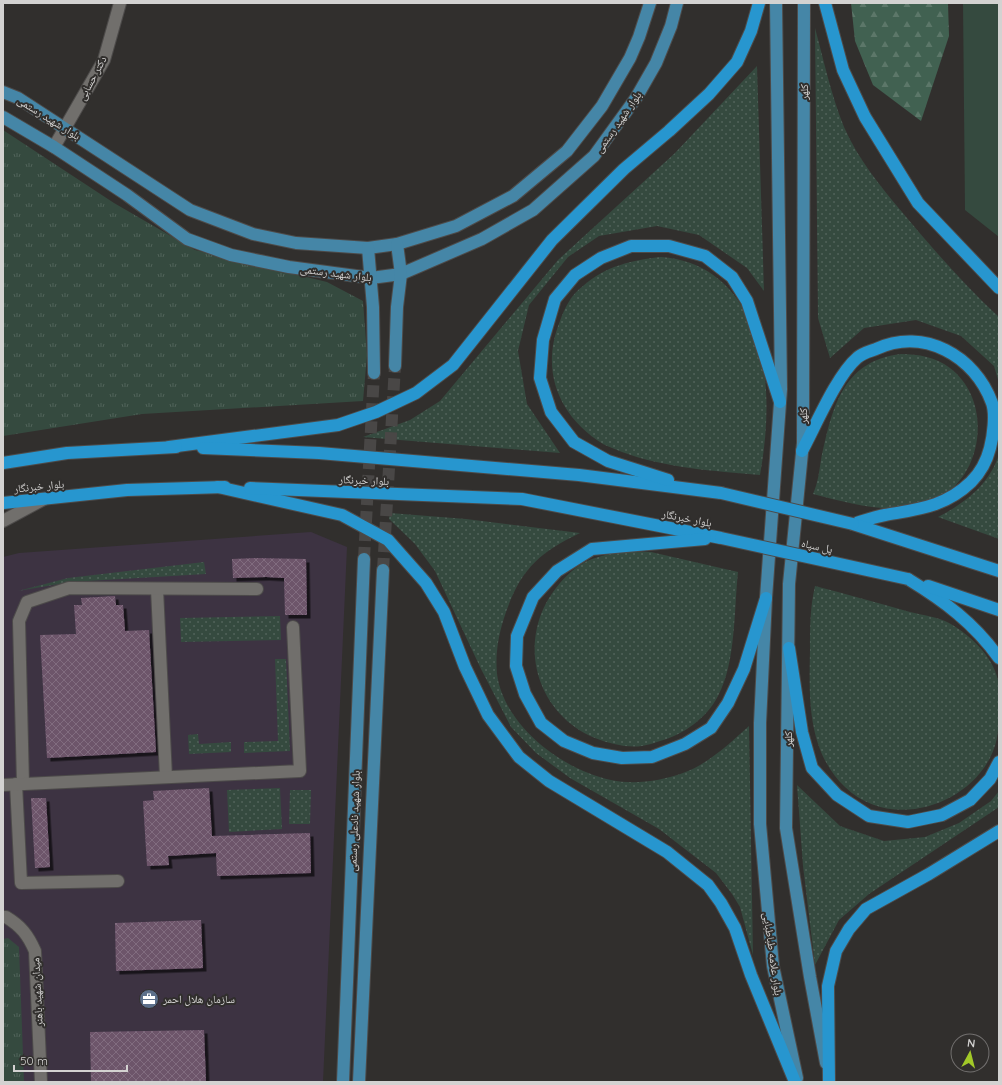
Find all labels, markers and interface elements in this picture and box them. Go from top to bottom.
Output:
street label: دکتر حسابی [75,53,110,103]
street label: کلهر [797,84,811,101]
street label: بلوار شهید رستمی [592,89,644,155]
street label: بلوار شهید رستمی [15,93,83,143]
street label: بلوار شهید رستمی [299,262,373,284]
street label: کلهر [796,408,810,425]
street label: بلوار خبرنگار [338,472,389,488]
street label: بلوار خبرنگار [12,476,65,496]
street label: بلوار خبرنگار [660,506,713,530]
street label: پل سپاه [800,536,834,556]
street label: کلهر [781,731,795,748]
street label: بلوار شهید نادعلی رستمی [345,770,363,872]
street label: بلوار علامه طباطبایی [760,912,786,996]
street label: میدان شهید باهنر [28,957,46,1028]
office icon: سازمان هلال احمر [138,988,160,1010]
place label: سازمان هلال احمر [162,992,235,1006]
north arrow [950,1033,990,1073]
text: N [966,1036,976,1051]
scale bar [14,1047,127,1073]
text: 50 m [20,1053,48,1068]

